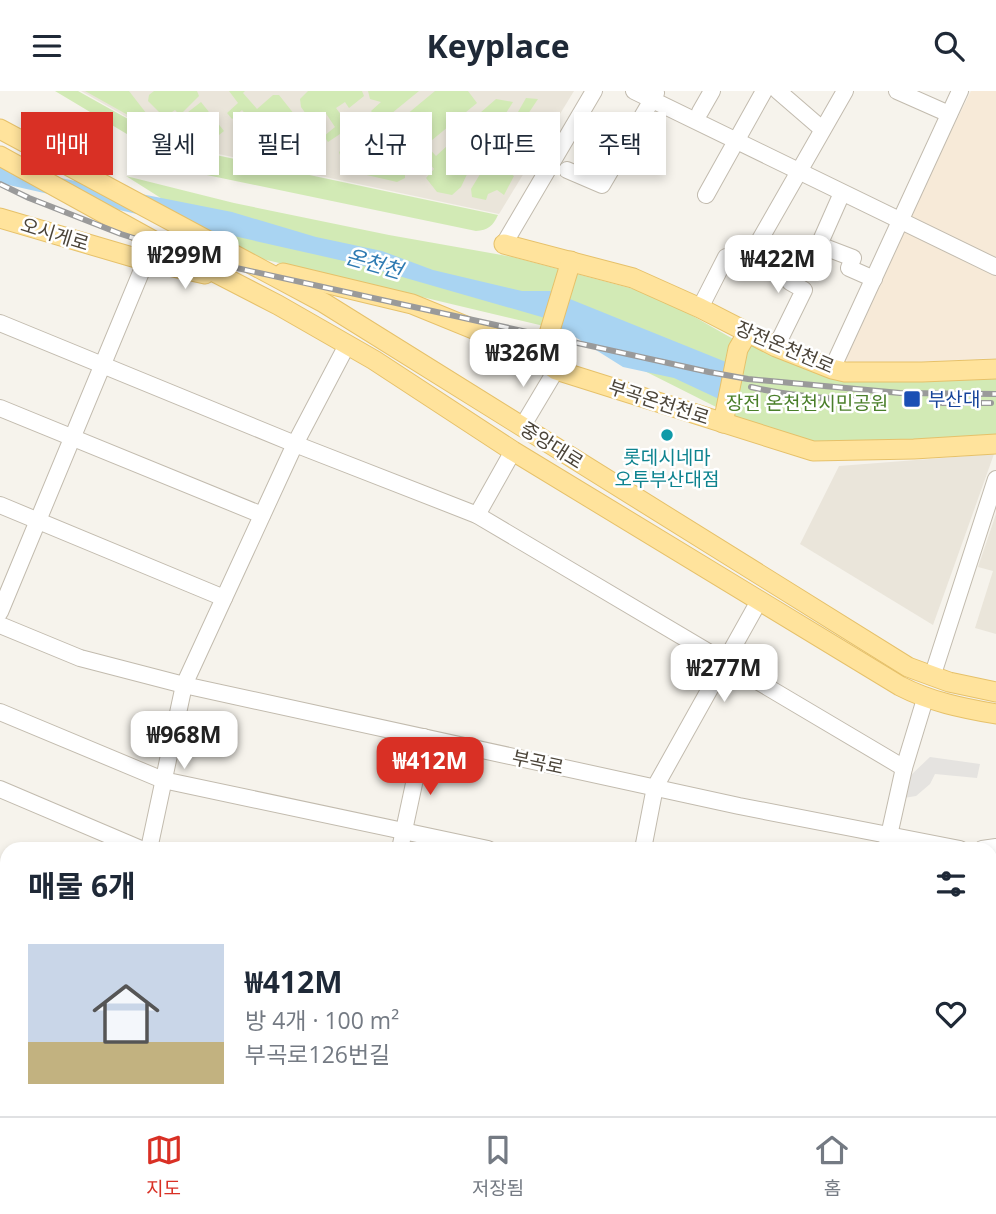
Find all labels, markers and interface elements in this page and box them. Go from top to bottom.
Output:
text: Keyplace [426,24,570,67]
icon: menu [28,27,66,65]
icon: search [930,27,968,65]
chip: 매매 [21,112,113,175]
chip: 월세 [127,112,219,175]
chip: 필터 [233,112,326,175]
chip: 신규 [340,112,432,175]
chip: 아파트 [446,112,560,175]
chip: 주택 [574,112,666,175]
street label: 오시게로 [18,211,92,257]
pin: ₩299M [136,231,234,291]
pin: ₩422M [729,235,827,295]
text: ₩299M [148,238,222,270]
water label: 온천천 [343,242,409,285]
text: ₩422M [741,242,815,274]
street label: 장전온천천로 [732,315,838,379]
pin: ₩326M [474,329,572,389]
text: ₩326M [486,336,560,368]
street label: 부곡온천천로 [605,373,713,431]
place label: 부산대 [928,386,980,412]
marker: 부산대 [902,389,922,409]
park label: 장전 온천천시민공원 [726,390,888,416]
street label: 중앙대로 [515,415,589,475]
marker: 롯데시네마 오투부산대점 [659,427,675,443]
place label: 롯데시네마 오투부산대점 [615,444,719,492]
pin: ₩277M [675,645,773,704]
text: ₩277M [687,651,761,683]
pin: ₩968M [135,711,233,771]
text: ₩968M [147,718,221,750]
pin: ₩412M [381,737,479,797]
text: ₩412M [393,744,467,776]
street label: 부곡로 [510,744,566,780]
text: 매물 6개 [28,865,136,906]
icon: filters [932,865,970,903]
text: ₩412M [245,961,342,1002]
icon: home [84,972,168,1056]
icon: heart [932,995,970,1033]
text: 방 4개 · 100 m² [245,1004,399,1036]
text: 부곡로126번길 [245,1038,390,1070]
tab: 지도 [145,1131,183,1201]
tab: 저장됨 [472,1131,524,1201]
tab: 홈 [813,1131,851,1201]

